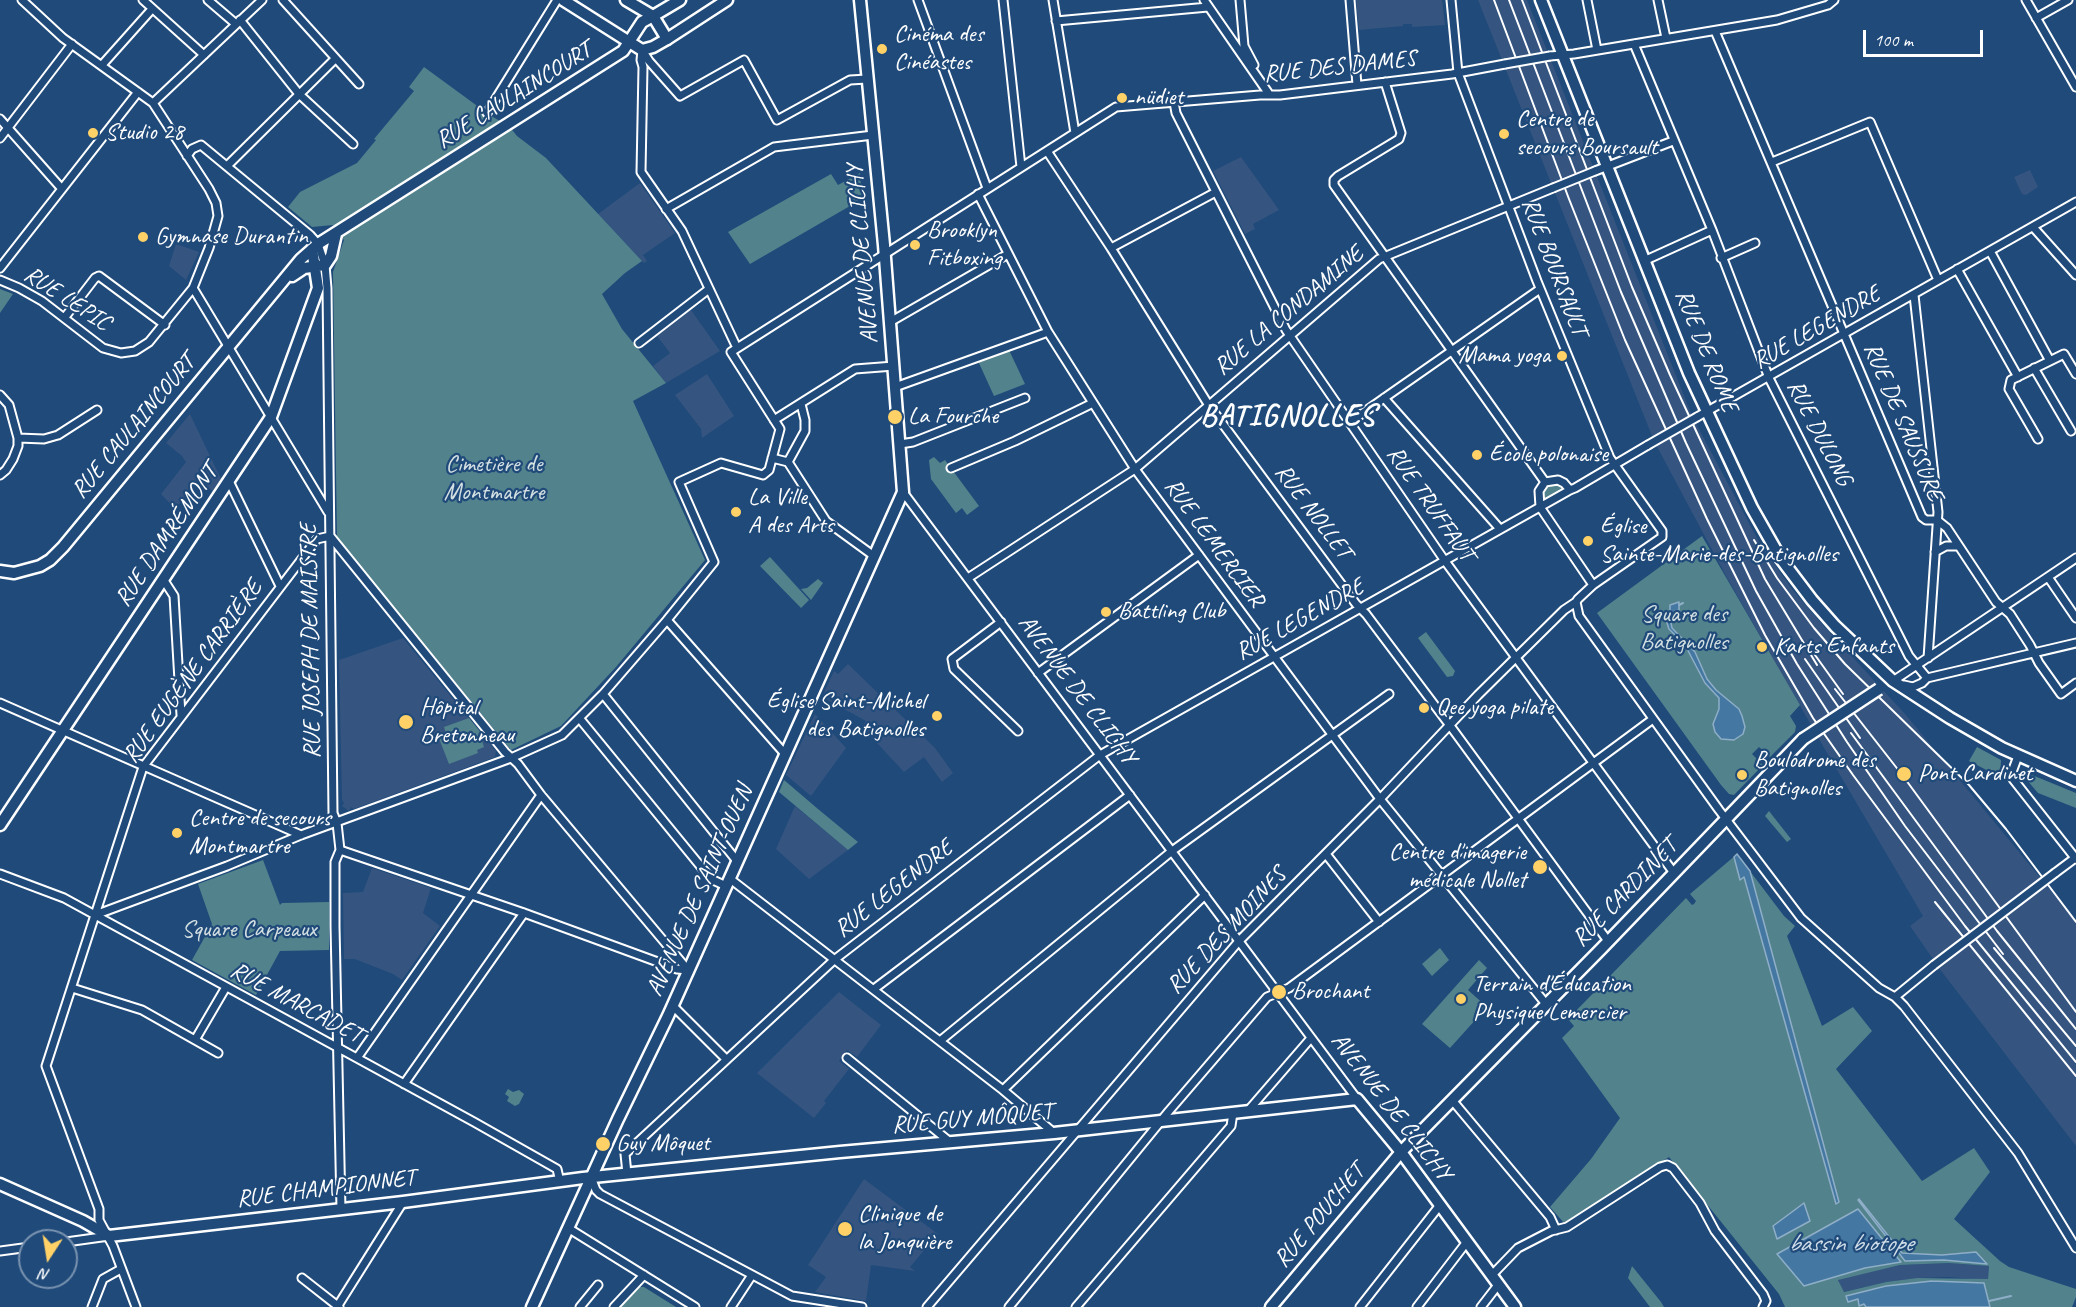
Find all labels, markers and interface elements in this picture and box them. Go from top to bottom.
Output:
scale bar [1866,18,1986,56]
place label: Cinéma des Cinéastes [894,21,984,77]
text: 100 m [1874,29,1913,51]
street label: RUE CAULAINCOURT [431,37,597,155]
marker: Cinéma des Cinéastes [875,42,889,56]
street label: RUE DES DAMES [1262,45,1418,89]
place label: nüdiet [1134,84,1183,112]
marker: nüdiet [1115,91,1129,105]
place label: Centre de secours Boursault [1516,106,1658,162]
place label: Studio 28 [105,119,184,147]
marker: Studio 28 [86,126,100,140]
marker: Centre de secours Boursault [1497,127,1511,141]
street label: AVENUE DE CLICHY [841,163,885,345]
street label: RUE BOURSAULT [1515,194,1593,340]
place label: Brooklyn Fitboxing [927,217,1002,273]
place label: Gymnase Durantin [155,223,308,251]
marker: Gymnase Durantin [136,230,150,244]
marker: Brooklyn Fitboxing [908,238,922,252]
street label: RUE LA CONDAMINE [1208,240,1370,382]
street label: RUE LEPIC [18,260,116,338]
street label: RUE LEGENDRE [1748,280,1886,376]
street label: RUE DE ROME [1668,285,1744,417]
street label: RUE DE SAUSSURE [1857,339,1949,505]
place label: Mama yoga [1459,342,1550,370]
street label: RUE CAULAINCOURT [66,349,202,505]
marker: Mama yoga [1555,349,1569,363]
street label: RUE DULONG [1780,375,1858,491]
district label: BATIGNOLLES [1201,399,1375,435]
place label: La Fourche [908,403,998,431]
marker: La Fourche [886,408,904,426]
street label: RUE TRUFFAUT [1380,441,1480,567]
place label: École polonaise [1489,441,1608,469]
marker: École polonaise [1470,448,1484,462]
park label: Cimetière de Montmartre [444,451,544,507]
street label: RUE NOLLET [1268,459,1358,565]
street label: RUE DAMRÉMONT [109,460,225,612]
street label: RUE LEMERCIER [1158,473,1270,613]
place label: La Ville A des Arts [748,484,834,540]
marker: La Ville A des Arts [729,505,743,519]
place label: Église Sainte-Marie-des-Batignolles [1600,513,1838,569]
street label: RUE JOSEPH DE MAISTRE [295,523,327,759]
marker: Église Sainte-Marie-des-Batignolles [1581,534,1595,548]
street label: RUE LEGENDRE [1231,573,1369,667]
street label: RUE EUGÈNE CARRIÈRE [117,575,269,769]
place label: Battling Club [1118,598,1225,626]
park label: Square des Batignolles [1640,601,1728,657]
marker: Battling Club [1099,605,1113,619]
street label: AVENUE DE CLICHY [1011,610,1143,770]
place label: Karts Enfants [1774,633,1894,661]
marker: Karts Enfants [1755,640,1769,654]
place label: Église Saint-Michel des Batignolles [767,688,925,744]
place label: Hôpital Bretonneau [420,694,514,750]
place label: Qee yoga pilate [1436,694,1553,722]
marker: Qee yoga pilate [1417,701,1431,715]
marker: Église Saint-Michel des Batignolles [930,709,944,723]
marker: Hôpital Bretonneau [397,713,415,731]
place label: Boulodrome des Batignolles [1754,747,1875,803]
place label: Pont Cardinet [1918,760,2032,788]
marker: Pont Cardinet [1895,765,1913,783]
marker: Boulodrome des Batignolles [1735,768,1749,782]
street label: AVENUE DE SAINT-OUEN [641,781,759,1001]
place label: Centre de secours Montmartre [189,805,331,861]
marker: Centre de secours Montmartre [170,826,184,840]
street label: RUE CARDINET [1566,833,1684,953]
street label: RUE LEGENDRE [829,834,959,944]
place label: Centre d'imagerie médicale Nollet [1389,839,1526,895]
marker: Centre d'imagerie médicale Nollet [1531,858,1549,876]
street label: RUE DES MOINES [1161,862,1293,1000]
park label: Square Carpeaux [181,916,317,944]
street label: RUE MARCADET [225,956,367,1050]
place label: Terrain d'Éducation Physique Lemercier [1473,971,1631,1027]
place label: Brochant [1292,978,1369,1006]
marker: Brochant [1270,983,1288,1001]
marker: Terrain d'Éducation Physique Lemercier [1454,992,1468,1006]
street label: AVENUE DE CLICHY [1324,1027,1458,1187]
street label: RUE GUY MÔQUET [891,1098,1053,1140]
place label: Guy Môquet [616,1130,710,1158]
marker: Guy Môquet [594,1135,612,1153]
street label: RUE POUCHET [1268,1158,1372,1274]
street label: RUE CHAMPIONNET [235,1164,417,1214]
place label: Clinique de la Jonquière [858,1201,951,1257]
marker: Clinique de la Jonquière [836,1220,854,1238]
water label: bassin biotope [1788,1228,1912,1260]
north arrow [18,1229,78,1289]
text: N [38,1264,52,1285]

